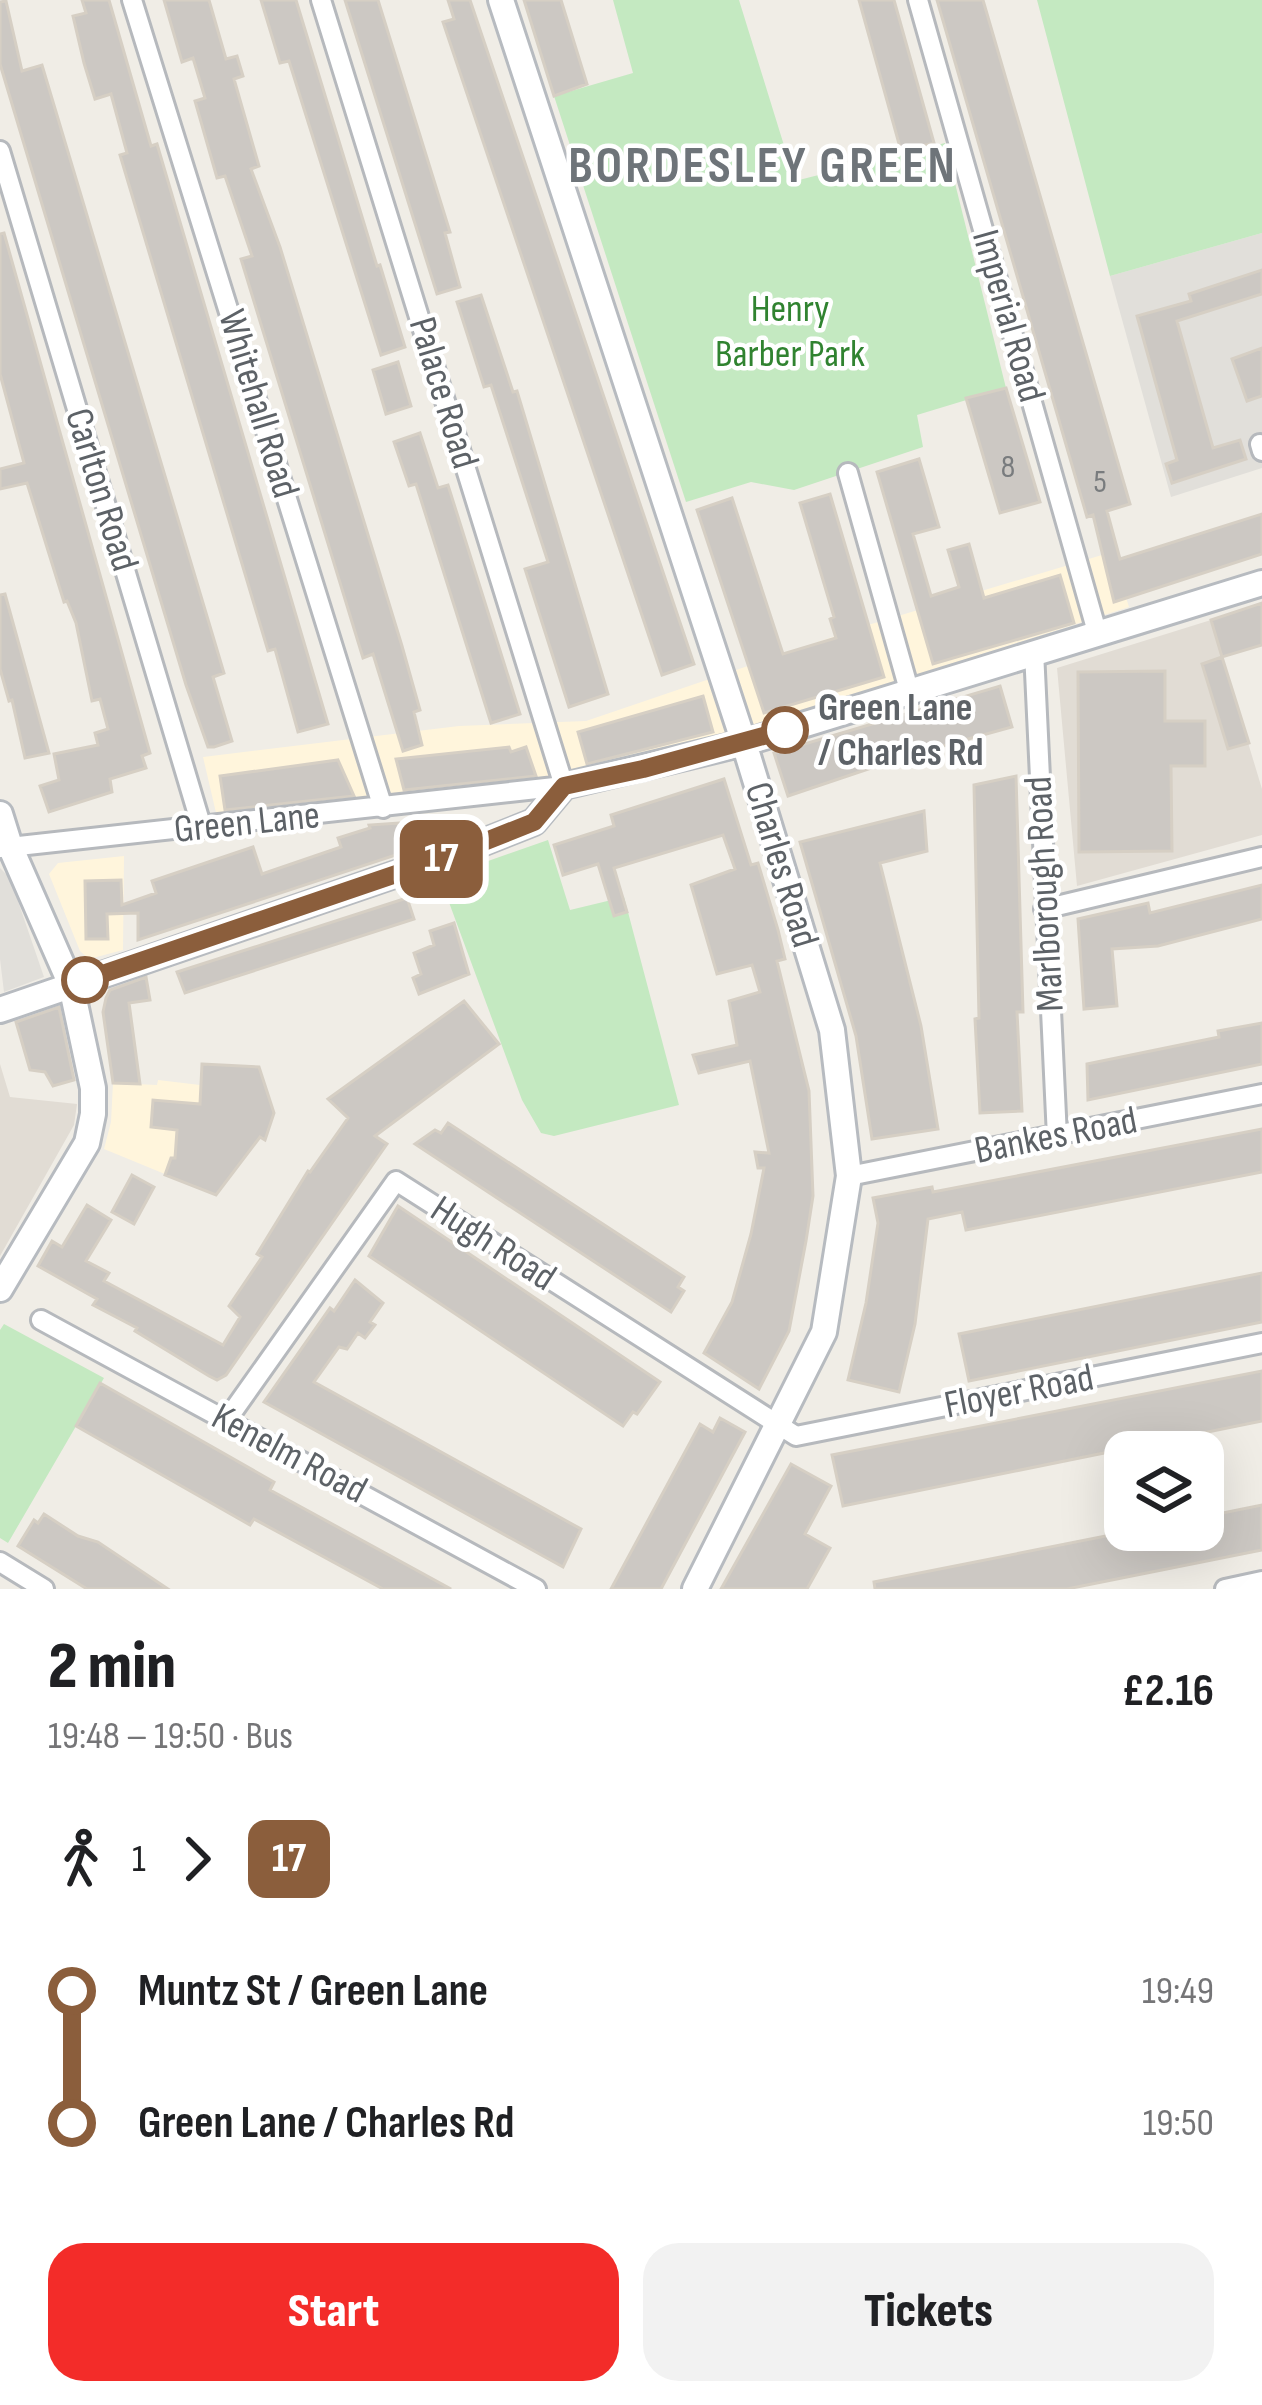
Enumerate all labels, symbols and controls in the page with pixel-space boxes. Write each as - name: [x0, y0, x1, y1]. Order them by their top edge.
- district label: BORDESLEY GREEN: [568, 136, 958, 197]
- street label: Imperial Road: [961, 225, 1055, 407]
- park label: Henry Barber Park: [715, 286, 865, 378]
- street label: Whitehall Road: [207, 304, 309, 504]
- street label: Palace Road: [398, 312, 488, 474]
- street label: Carlton Road: [54, 403, 148, 577]
- house number: 8: [1001, 447, 1015, 487]
- house number: 5: [1093, 462, 1107, 502]
- place label: Green Lane / Charles Rd: [818, 685, 984, 777]
- marker: Green Lane / Charles Rd: [763, 708, 807, 752]
- street label: Marlborough Road: [1015, 775, 1075, 1013]
- street label: Charles Road: [734, 777, 828, 953]
- street label: Green Lane: [172, 792, 322, 854]
- line badge: 17: [387, 820, 495, 898]
- text: 17: [424, 833, 458, 884]
- unlabelled marker: [63, 958, 107, 1002]
- street label: Bankes Road: [971, 1097, 1141, 1175]
- street label: Hugh Road: [422, 1186, 564, 1302]
- street label: Floyer Road: [941, 1355, 1097, 1429]
- street label: Kenelm Road: [204, 1394, 374, 1514]
- map controls: [1104, 1431, 1224, 1551]
- button: layers: [1104, 1431, 1224, 1551]
- text: 2 min: [48, 1628, 176, 1707]
- text: £2.16: [1122, 1664, 1214, 1719]
- text: 19:48 – 19:50 · Bus: [48, 1713, 293, 1760]
- icon: walk: [48, 1826, 114, 1892]
- icon: forward: [164, 1826, 230, 1892]
- text: 17: [272, 1833, 306, 1884]
- text: 1: [132, 1836, 146, 1883]
- text: Muntz St / Green Lane: [138, 1964, 488, 2019]
- text: 19:49: [1142, 1968, 1214, 2015]
- text: Green Lane / Charles Rd: [138, 2096, 514, 2151]
- text: 19:50: [1143, 2100, 1214, 2147]
- button: Start: [48, 2243, 619, 2381]
- button: Tickets: [643, 2243, 1214, 2381]

